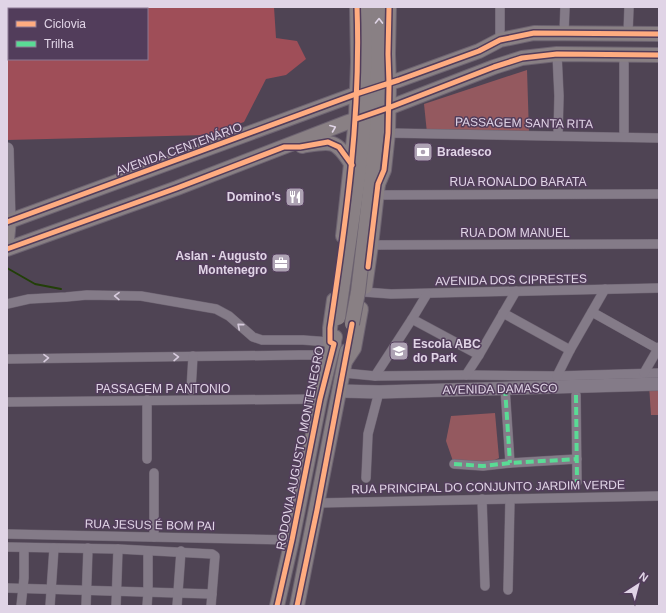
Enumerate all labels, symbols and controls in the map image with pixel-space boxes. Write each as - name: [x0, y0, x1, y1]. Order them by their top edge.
- legend: [8, 8, 148, 60]
- text: Ciclovia: [44, 17, 86, 31]
- one-way arrow: [375, 18, 383, 24]
- text: Trilha: [44, 37, 74, 51]
- street label: PASSAGEM SANTA RITA: [455, 115, 593, 131]
- street label: AVENIDA CENTENÁRIO: [114, 119, 244, 178]
- one-way arrow: [329, 124, 336, 132]
- bank icon: Bradesco: [412, 141, 434, 163]
- place label: Bradesco: [437, 145, 492, 159]
- street label: RUA RONALDO BARATA: [450, 175, 586, 189]
- restaurant icon: Domino's: [284, 186, 306, 208]
- place label: Domino's: [227, 190, 281, 204]
- street label: RUA DOM MANUEL: [460, 226, 570, 240]
- place label: Aslan - Augusto Montenegro: [175, 249, 267, 277]
- office icon: Aslan - Augusto Montenegro: [270, 252, 292, 274]
- street label: AVENIDA DOS CIPRESTES: [435, 272, 587, 288]
- one-way arrow: [114, 292, 120, 300]
- one-way arrow: [238, 323, 245, 330]
- place label: Escola ABC do Park: [413, 337, 481, 365]
- school or university icon: Escola ABC do Park: [388, 340, 410, 362]
- street label: RODOVIA AUGUSTO MONTENEGRO: [273, 345, 327, 551]
- one-way arrow: [173, 353, 179, 361]
- one-way arrow: [43, 354, 49, 362]
- street label: AVENIDA DAMASCO: [442, 381, 558, 397]
- street label: PASSAGEM P ANTONIO: [96, 382, 230, 396]
- street label: RUA PRINCIPAL DO CONJUNTO JARDIM VERDE: [351, 478, 625, 496]
- street label: RUA JESUS É BOM PAI: [85, 516, 215, 533]
- north arrow: [618, 565, 658, 605]
- text: N: [637, 570, 651, 584]

